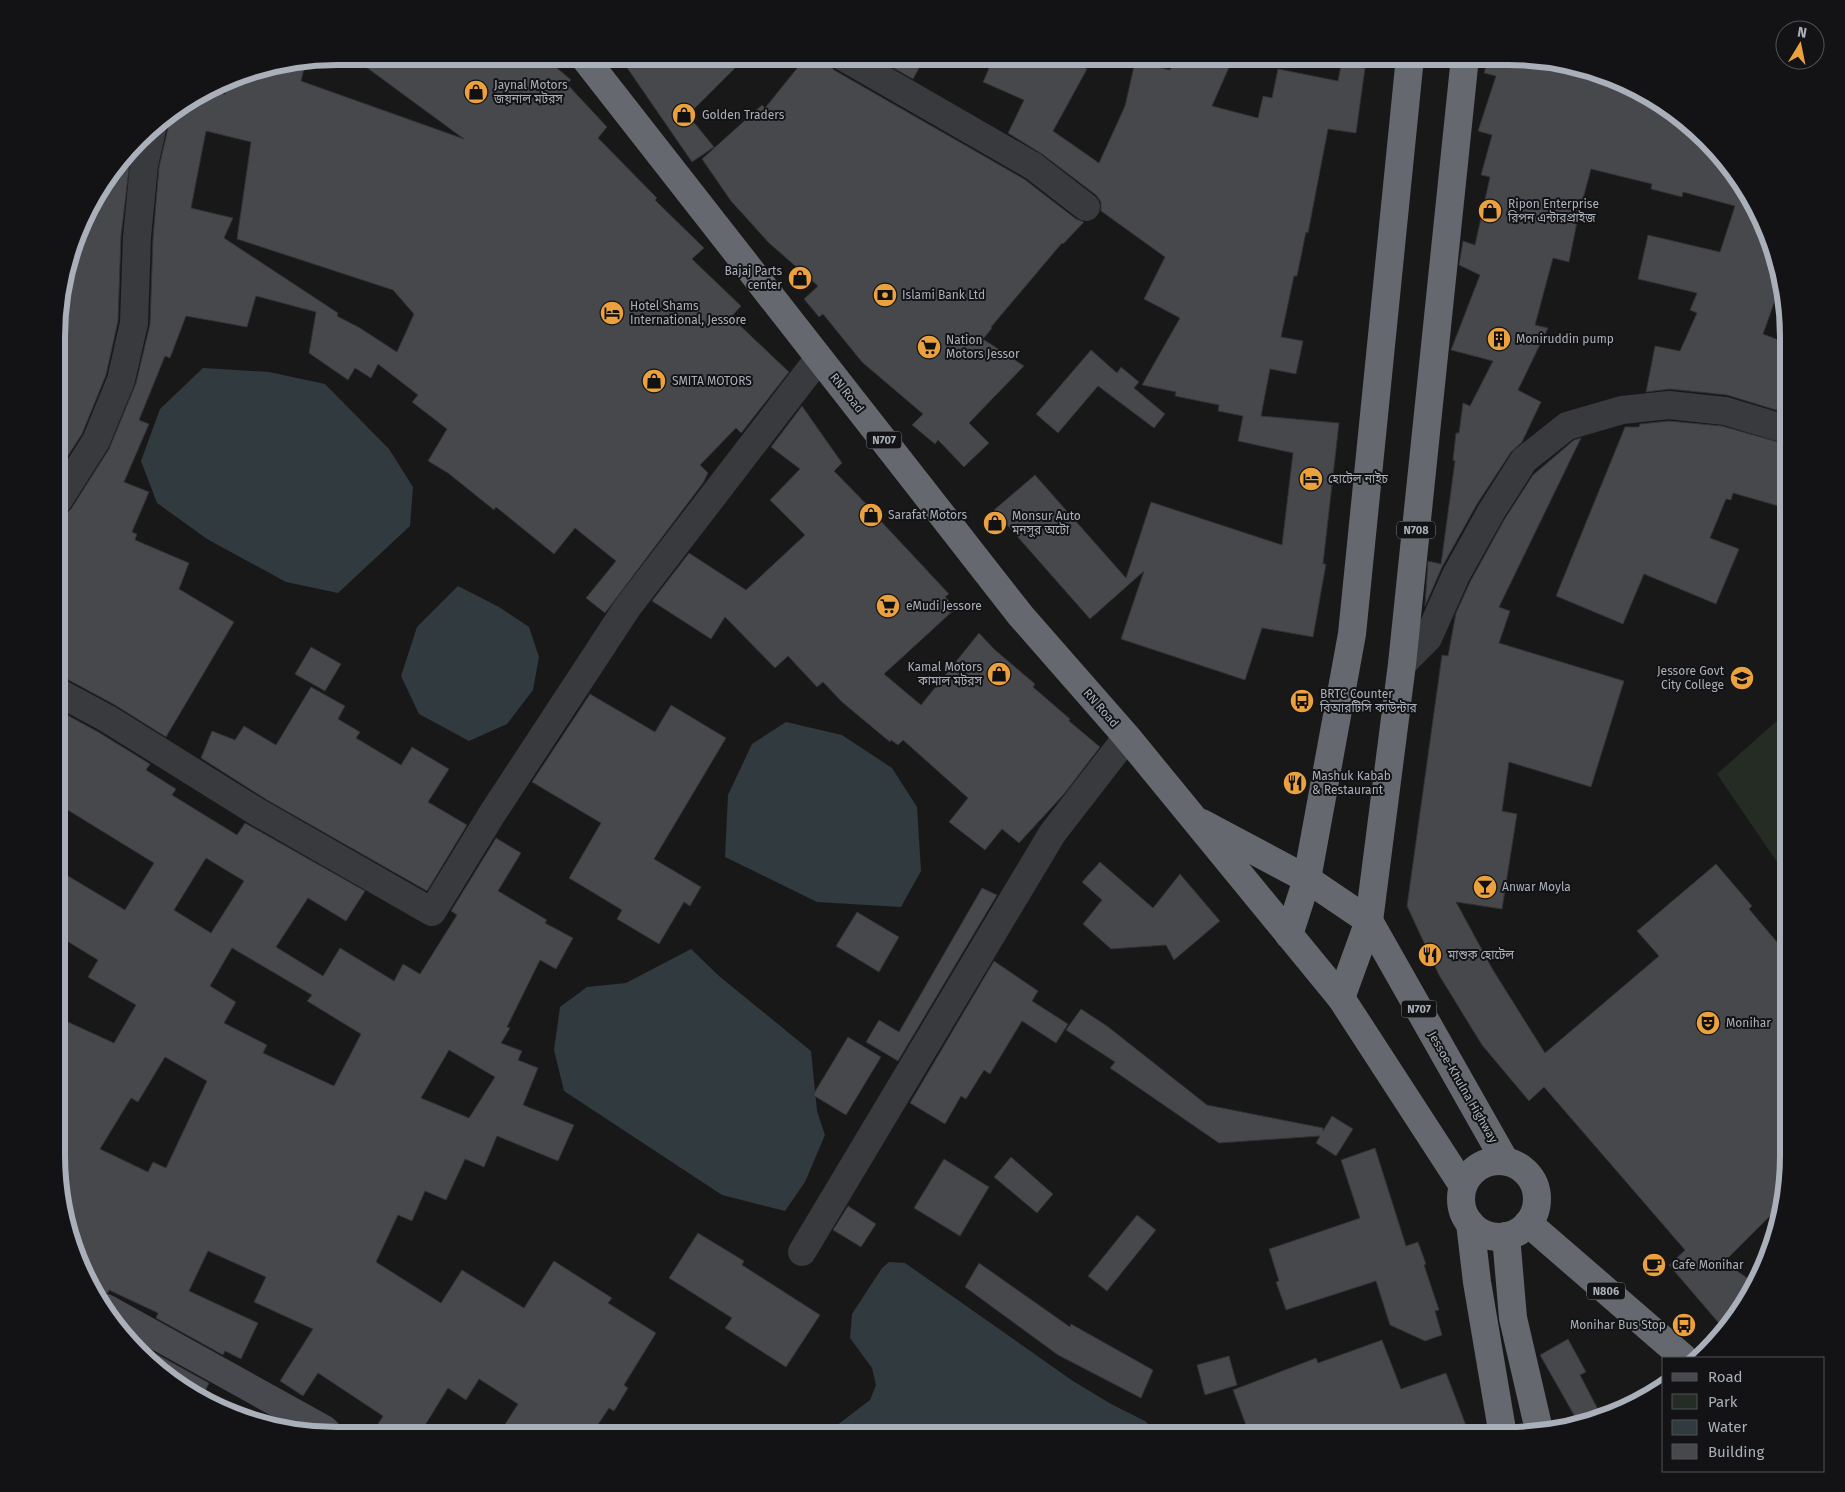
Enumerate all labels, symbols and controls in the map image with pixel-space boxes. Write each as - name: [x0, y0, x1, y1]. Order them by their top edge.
- north arrow: [1775, 20, 1825, 70]
- text: N: [1796, 24, 1808, 42]
- place label: Jaynal Motors জয়নাল মটরস: [493, 78, 568, 106]
- shop icon: Jaynal Motors জয়নাল মটরস: [463, 79, 489, 105]
- shop icon: Golden Traders: [671, 102, 697, 128]
- place label: Golden Traders: [702, 108, 785, 122]
- place label: Ripon Enterprise রিপন এন্টারপ্রাইজ: [1507, 197, 1599, 225]
- shop icon: Ripon Enterprise রিপন এন্টারপ্রাইজ: [1477, 198, 1503, 224]
- place label: Bajaj Parts center: [725, 264, 782, 292]
- shop icon: Bajaj Parts center: [787, 265, 813, 291]
- bank icon: Islami Bank Ltd: [872, 282, 898, 308]
- place label: Islami Bank Ltd: [902, 288, 985, 302]
- place label: Hotel Shams International, Jessore: [630, 299, 746, 327]
- hotel icon: Hotel Shams International, Jessore: [599, 300, 625, 326]
- building icon: Moniruddin pump: [1486, 326, 1512, 352]
- place label: Moniruddin pump: [1516, 332, 1614, 346]
- place label: Nation Motors Jessor: [946, 333, 1020, 361]
- supermarket icon: Nation Motors Jessor: [916, 334, 942, 360]
- shop icon: SMITA MOTORS: [641, 368, 667, 394]
- street label: RN Road: [827, 370, 867, 416]
- place label: SMITA MOTORS: [672, 374, 752, 388]
- road number: N707: [866, 432, 902, 448]
- hotel icon: হোটেল নাইচ: [1298, 466, 1324, 492]
- place label: হোটেল নাইচ: [1328, 471, 1389, 486]
- shop icon: Sarafat Motors: [858, 502, 884, 528]
- place label: Sarafat Motors: [888, 508, 968, 522]
- place label: Monsur Auto মনসুর অটো: [1011, 509, 1081, 538]
- shop icon: Monsur Auto মনসুর অটো: [982, 510, 1008, 536]
- road number: N708: [1397, 522, 1435, 538]
- supermarket icon: eMudi Jessore: [875, 593, 901, 619]
- place label: eMudi Jessore: [906, 599, 982, 613]
- place label: Kamal Motors কামাল মটরস: [908, 660, 983, 688]
- shop icon: Kamal Motors কামাল মটরস: [986, 661, 1012, 687]
- place label: Jessore Govt City College: [1657, 664, 1725, 692]
- school or university icon: Jessore Govt City College: [1729, 665, 1755, 691]
- street label: RN Road: [1081, 686, 1121, 730]
- place label: BRTC Counter বিআরটিসি কাউন্টার: [1319, 687, 1418, 715]
- bus stop icon: BRTC Counter বিআরটিসি কাউন্টার: [1289, 688, 1315, 714]
- place label: Mashuk Kabab & Restaurant: [1312, 769, 1391, 797]
- restaurant icon: Mashuk Kabab & Restaurant: [1282, 770, 1308, 796]
- bar icon: Anwar Moyla: [1472, 874, 1498, 900]
- place label: Anwar Moyla: [1502, 880, 1571, 894]
- restaurant icon: মাশুক হোটেল: [1417, 942, 1443, 968]
- place label: মাশুক হোটেল: [1447, 947, 1514, 962]
- road number: N707: [1402, 1001, 1436, 1018]
- theatre icon: Monihar: [1695, 1010, 1721, 1036]
- place label: Monihar: [1726, 1016, 1771, 1030]
- street label: Jessoe-Khulna Highway: [1425, 1029, 1501, 1145]
- cafe icon: Cafe Monihar: [1641, 1252, 1667, 1278]
- place label: Cafe Monihar: [1672, 1258, 1744, 1272]
- road number: N806: [1587, 1282, 1625, 1300]
- bus stop icon: Monihar Bus Stop: [1671, 1312, 1697, 1338]
- place label: Monihar Bus Stop: [1570, 1318, 1666, 1332]
- legend: [1662, 1357, 1825, 1472]
- text: Road: [1708, 1368, 1743, 1386]
- text: Park: [1708, 1393, 1738, 1411]
- text: Water: [1708, 1418, 1747, 1436]
- text: Building: [1708, 1443, 1764, 1461]

